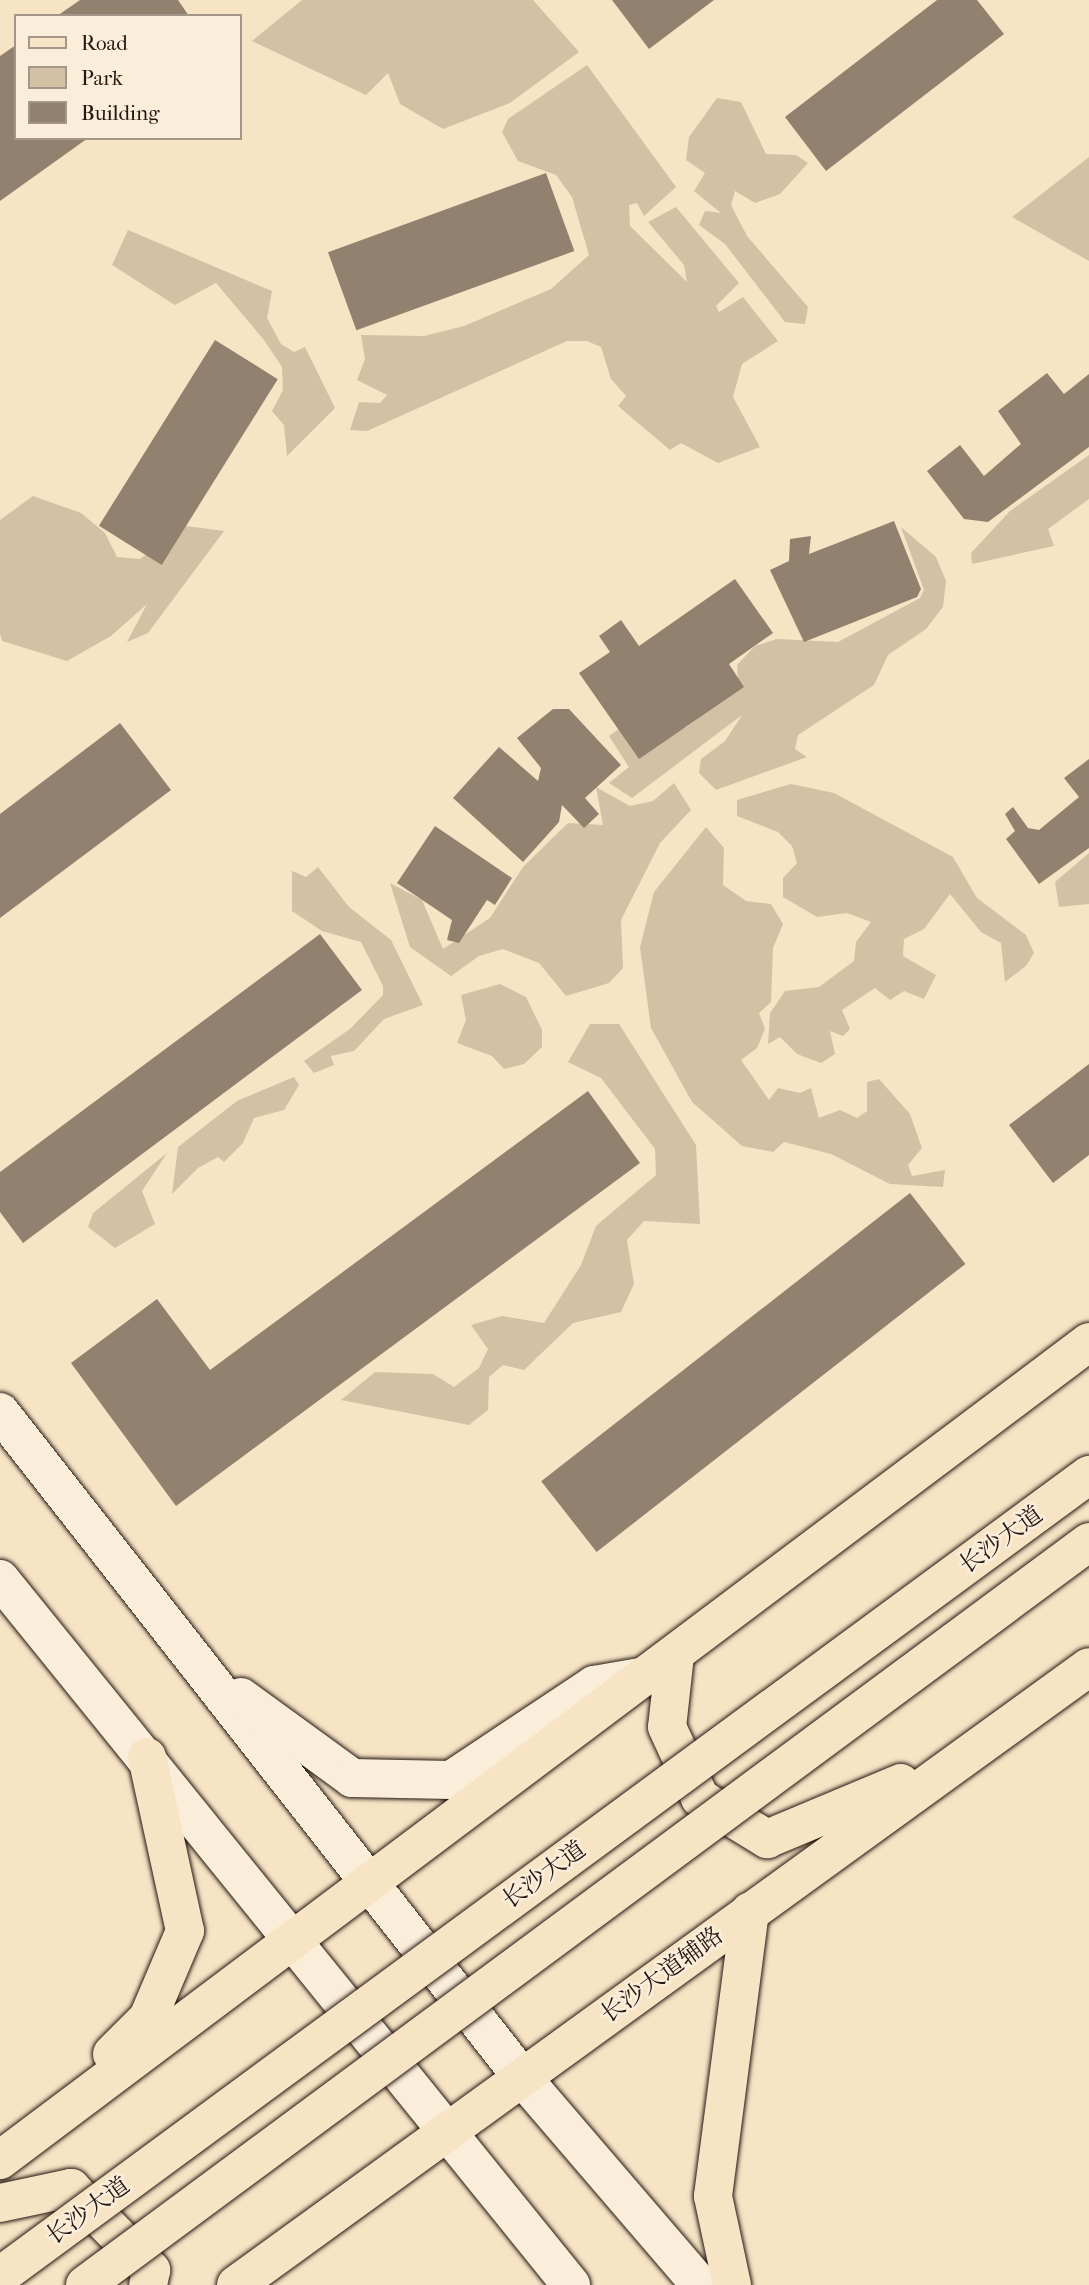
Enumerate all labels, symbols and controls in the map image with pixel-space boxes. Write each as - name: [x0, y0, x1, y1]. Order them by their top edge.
- legend: [14, 14, 242, 140]
- text: Road: [81, 31, 128, 55]
- text: Park: [81, 66, 123, 90]
- text: Building: [81, 101, 159, 125]
- street label: 长沙大道: [954, 1500, 1048, 1580]
- street label: 长沙大道: [497, 1835, 591, 1915]
- street label: 长沙大道辅路: [595, 1921, 729, 2029]
- street label: 长沙大道: [41, 2171, 135, 2251]

